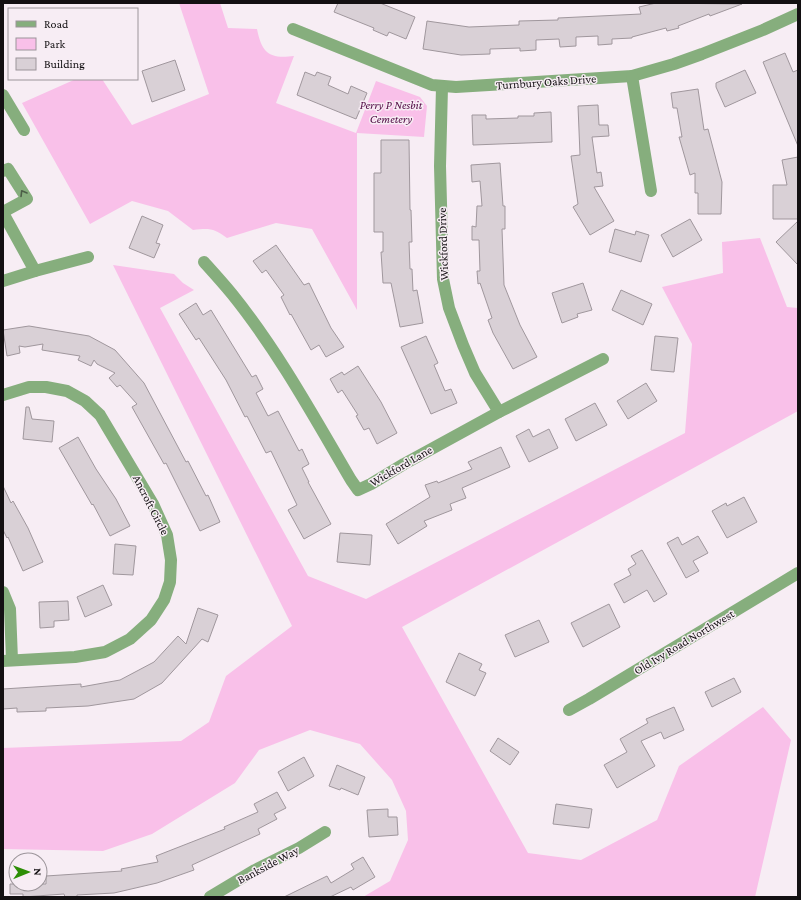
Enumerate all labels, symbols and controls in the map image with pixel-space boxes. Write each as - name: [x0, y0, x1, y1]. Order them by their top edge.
- legend: [8, 8, 138, 80]
- text: Road: [44, 17, 69, 31]
- text: Park: [44, 37, 66, 51]
- text: Building: [44, 57, 85, 71]
- street label: Turnbury Oaks Drive: [495, 72, 597, 92]
- park label: Perry P Nesbit Cemetery: [360, 98, 423, 126]
- one-way arrow: [20, 190, 27, 197]
- street label: Wickford Drive: [435, 207, 451, 281]
- street label: Wickford Lane: [367, 442, 435, 490]
- street label: Ancroft Circle: [130, 473, 172, 537]
- street label: Old Ivy Road Northwest: [631, 606, 738, 677]
- street label: Bankside Way: [235, 843, 301, 887]
- north arrow: [8, 852, 48, 892]
- text: N: [32, 868, 44, 876]

